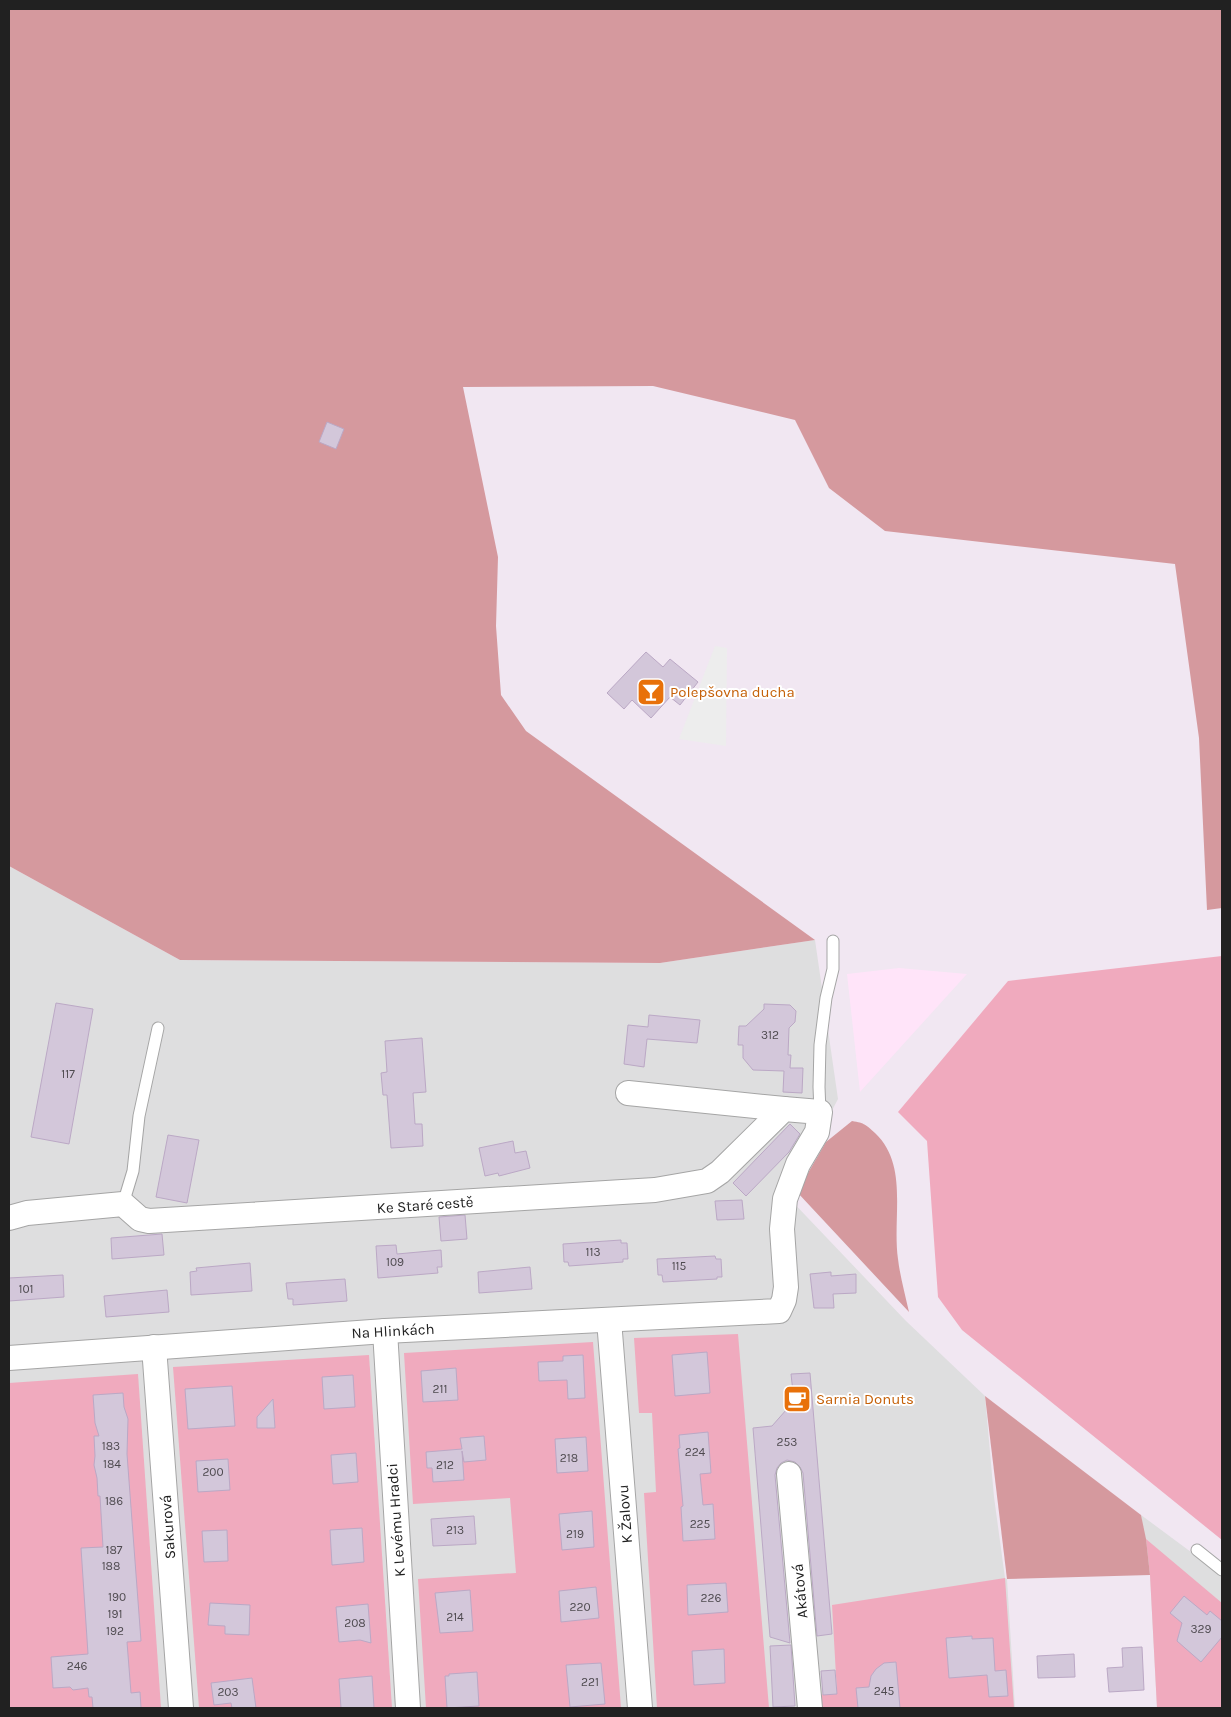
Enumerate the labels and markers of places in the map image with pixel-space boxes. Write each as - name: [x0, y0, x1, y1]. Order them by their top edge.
- bar icon: Polepšovna ducha: [636, 677, 666, 707]
- place label: Polepšovna ducha: [670, 683, 795, 701]
- cafe icon: Sarnia Donuts: [782, 1384, 812, 1414]
- place label: Sarnia Donuts: [816, 1390, 914, 1408]

